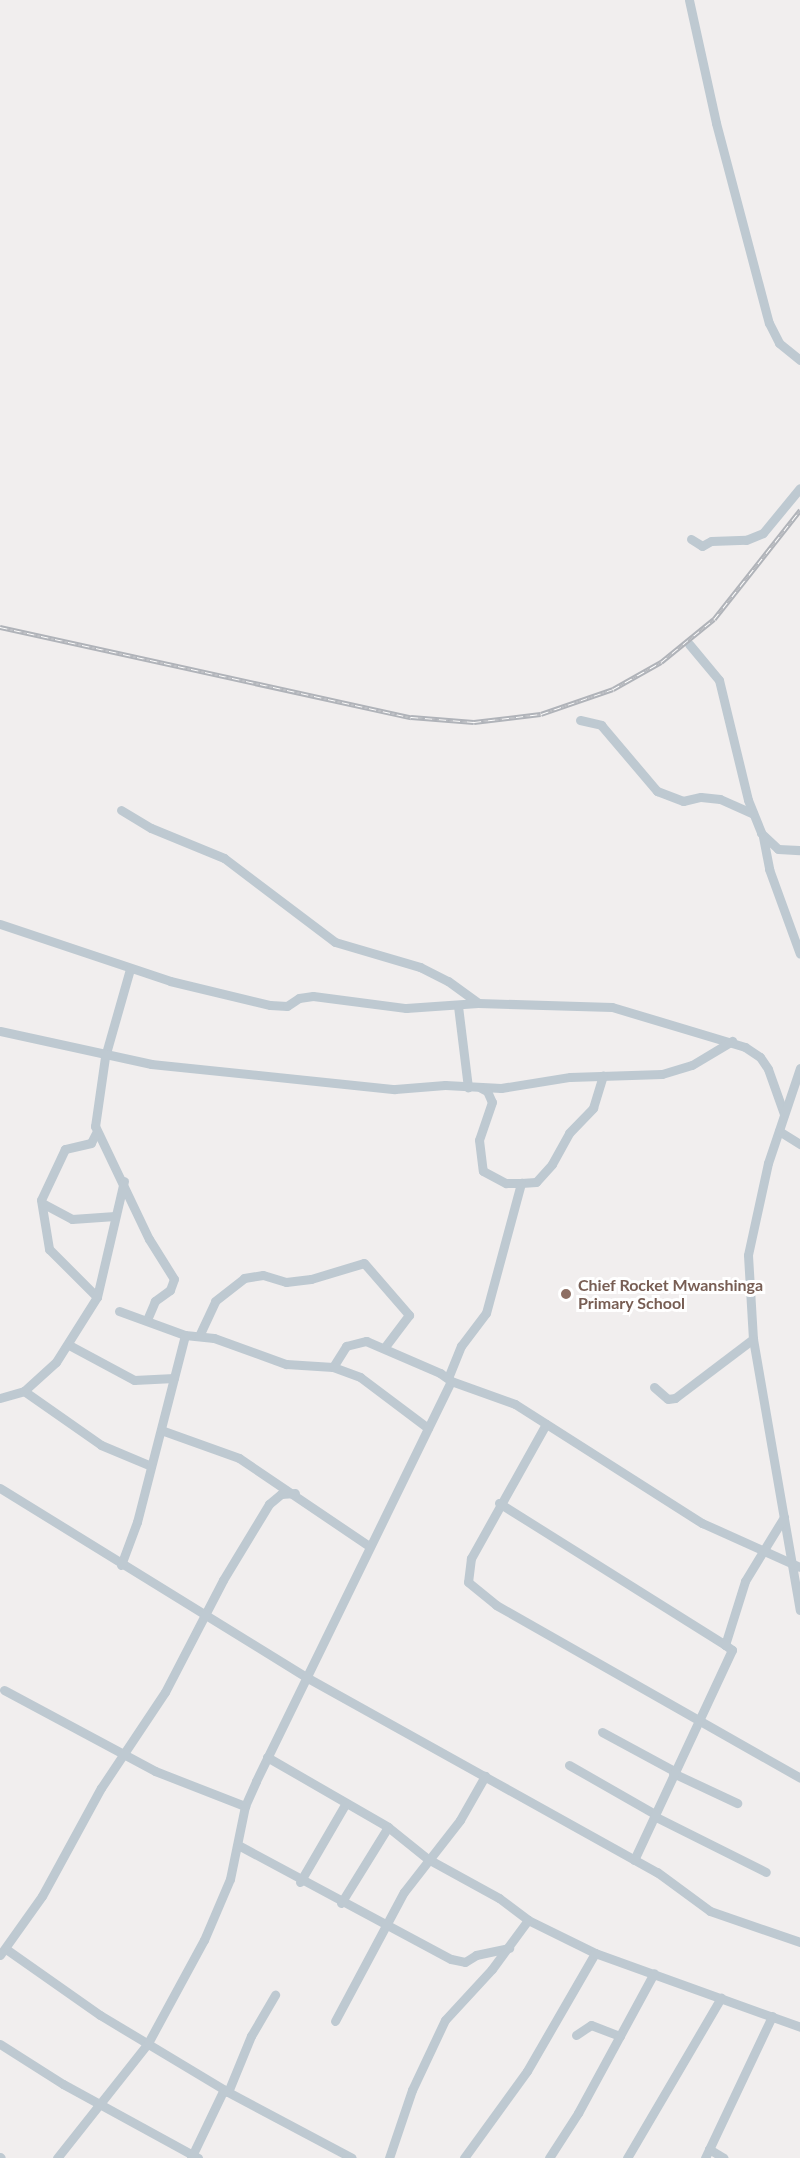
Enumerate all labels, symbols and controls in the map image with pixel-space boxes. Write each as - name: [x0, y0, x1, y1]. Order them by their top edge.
- place label: Chief Rocket Mwanshinga Primary School: [578, 1275, 763, 1313]
- marker: Chief Rocket Mwanshinga Primary School: [559, 1287, 573, 1301]

